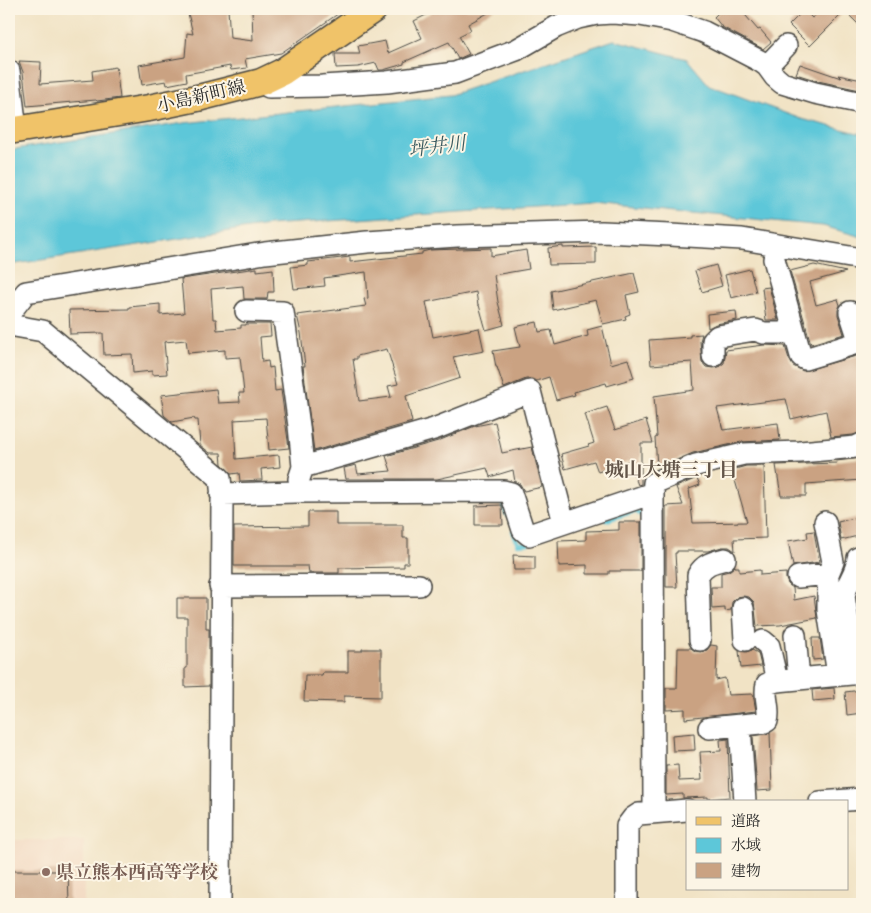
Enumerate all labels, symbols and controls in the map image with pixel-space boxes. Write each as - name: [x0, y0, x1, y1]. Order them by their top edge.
- street label: 小島新町線: [155, 75, 247, 117]
- water label: 坪井川: [407, 131, 469, 161]
- district label: 城山大塘三丁目: [604, 458, 738, 481]
- legend: [686, 800, 848, 890]
- text: 道路: [731, 812, 761, 830]
- text: 水域: [731, 836, 761, 854]
- place label: 県立熊本西高等学校: [56, 861, 218, 883]
- text: 建物: [731, 862, 761, 880]
- marker: 県立熊本西高等学校: [40, 866, 52, 878]

